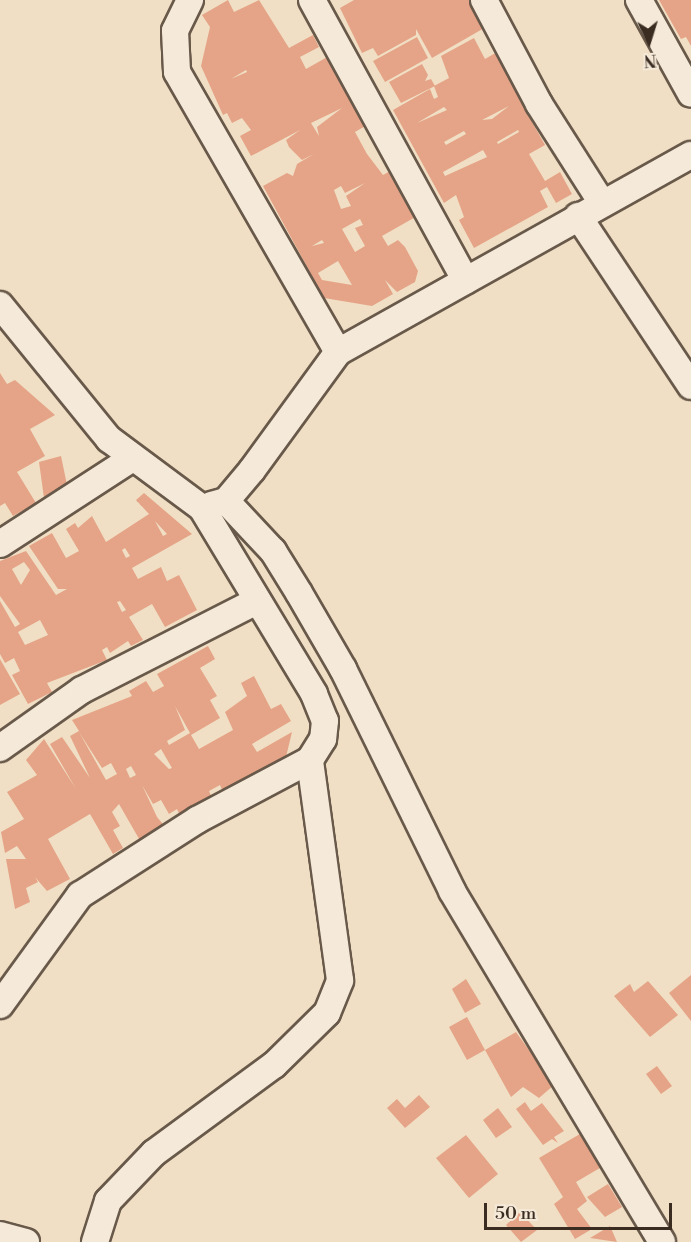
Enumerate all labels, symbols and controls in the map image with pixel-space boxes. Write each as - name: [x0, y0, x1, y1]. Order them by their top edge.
- north arrow: [619, 12, 679, 72]
- text: N: [643, 50, 657, 70]
- scale bar: [487, 1191, 674, 1229]
- text: 50 m: [495, 1202, 536, 1225]

